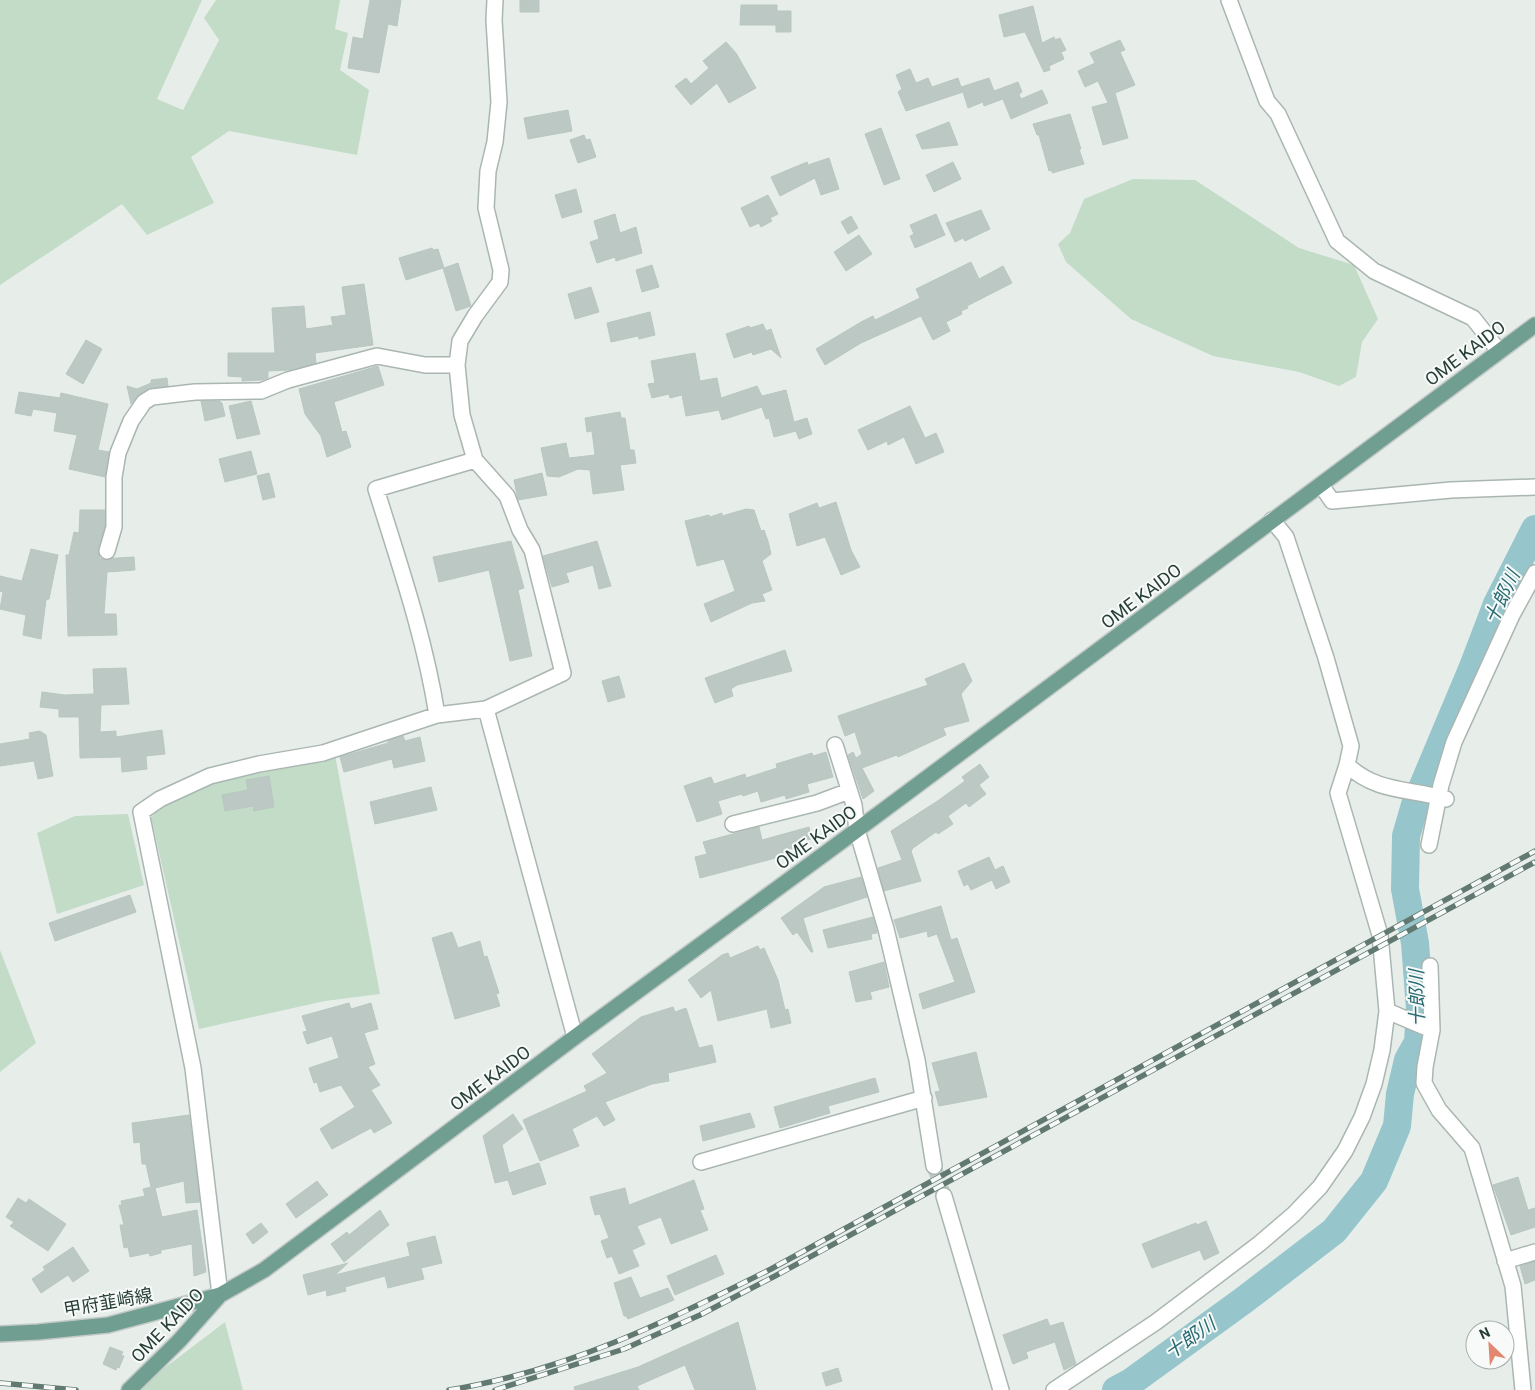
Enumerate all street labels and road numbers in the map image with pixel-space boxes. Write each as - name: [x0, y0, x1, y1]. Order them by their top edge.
- street label: OME KAIDO: [1421, 316, 1509, 390]
- street label: OME KAIDO: [1097, 559, 1185, 633]
- street label: OME KAIDO: [771, 801, 861, 873]
- street label: OME KAIDO: [446, 1041, 534, 1115]
- street label: 甲府韮崎線: [62, 1284, 154, 1320]
- street label: OME KAIDO: [126, 1284, 208, 1366]

